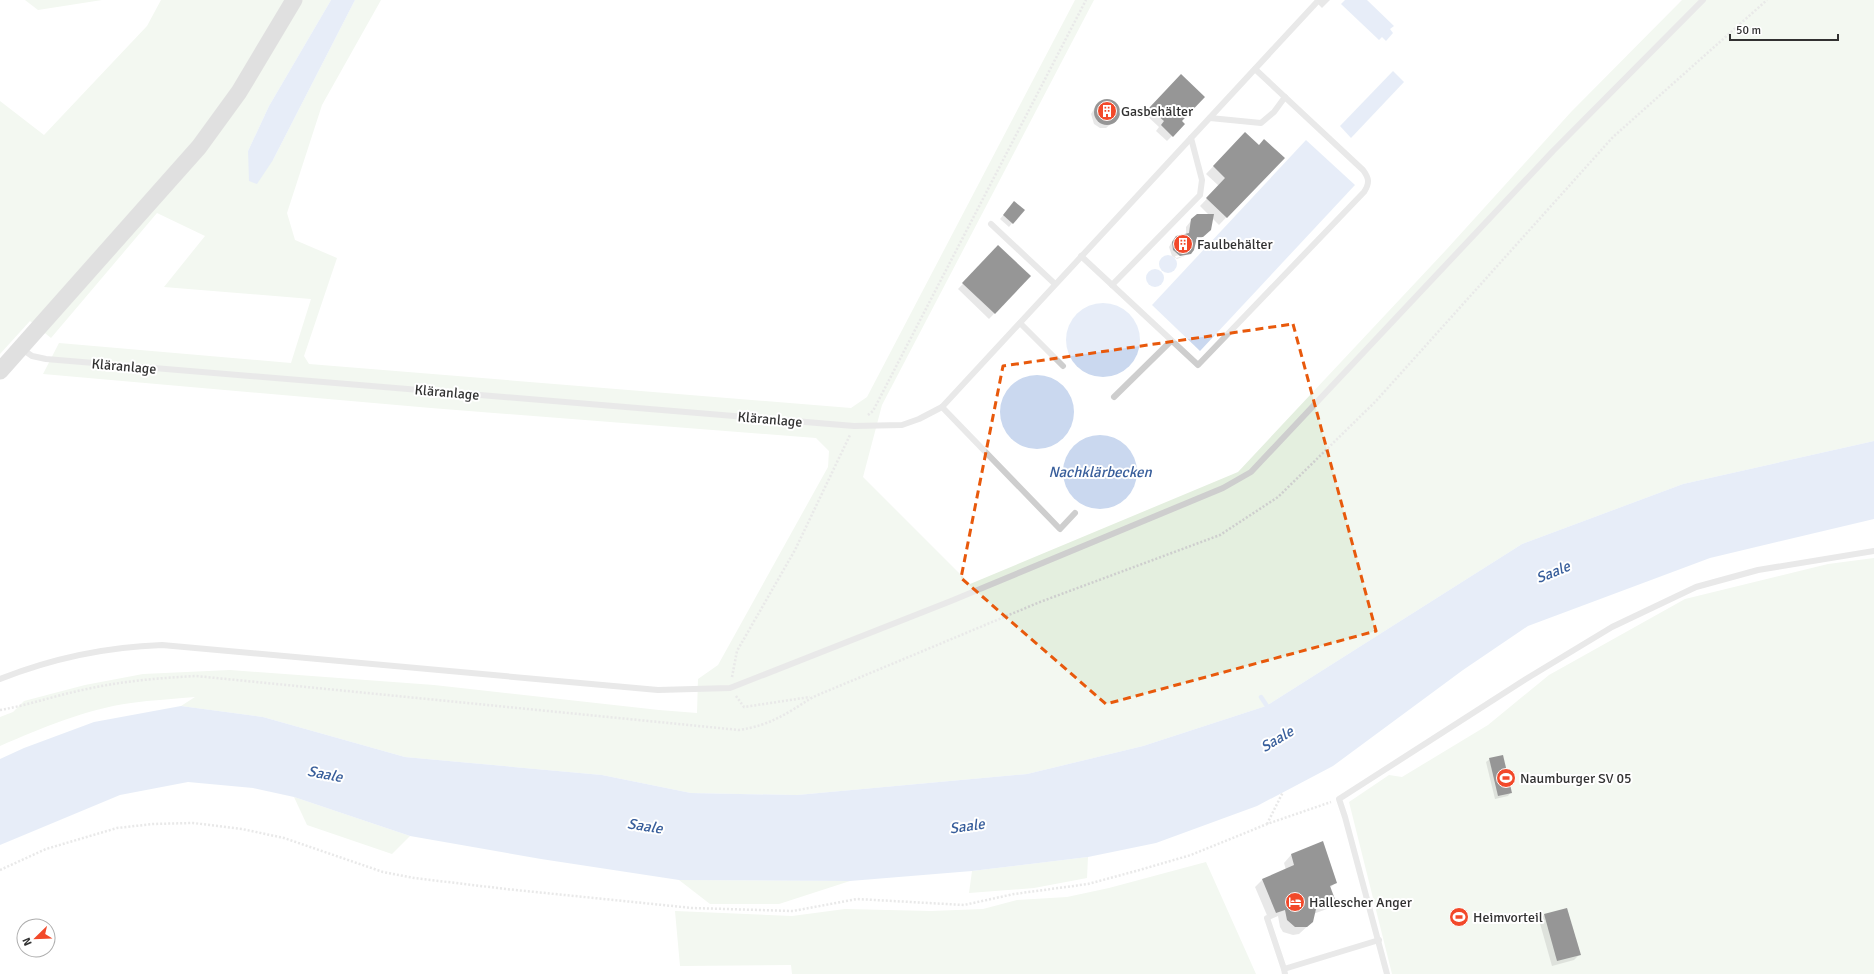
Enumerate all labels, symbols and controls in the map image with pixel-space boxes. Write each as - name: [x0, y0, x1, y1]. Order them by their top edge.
- scale bar: [1730, 16, 1838, 42]
- text: 50 m: [1736, 23, 1761, 38]
- building icon: Gasbehälter: [1096, 100, 1118, 122]
- place label: Gasbehälter: [1121, 103, 1194, 120]
- building icon: Faulbehälter: [1172, 233, 1194, 255]
- place label: Faulbehälter: [1197, 236, 1273, 253]
- street label: Kläranlage: [91, 355, 157, 378]
- street label: Kläranlage: [414, 381, 480, 404]
- street label: Kläranlage: [737, 408, 803, 431]
- water label: Nachklärbecken: [1048, 463, 1152, 481]
- water label: Saale: [1533, 556, 1574, 587]
- water label: Saale: [1257, 721, 1298, 756]
- water label: Saale: [306, 762, 346, 786]
- sports icon: Naumburger SV 05: [1495, 767, 1517, 789]
- place label: Naumburger SV 05: [1520, 770, 1632, 787]
- water label: Saale: [626, 814, 665, 838]
- water label: Saale: [948, 814, 987, 837]
- hotel icon: Hallescher Anger: [1284, 891, 1306, 913]
- place label: Hallescher Anger: [1309, 894, 1413, 911]
- sports icon: Heimvorteil: [1448, 906, 1470, 928]
- place label: Heimvorteil: [1473, 909, 1543, 926]
- north arrow: [16, 918, 56, 958]
- text: N: [20, 936, 35, 948]

